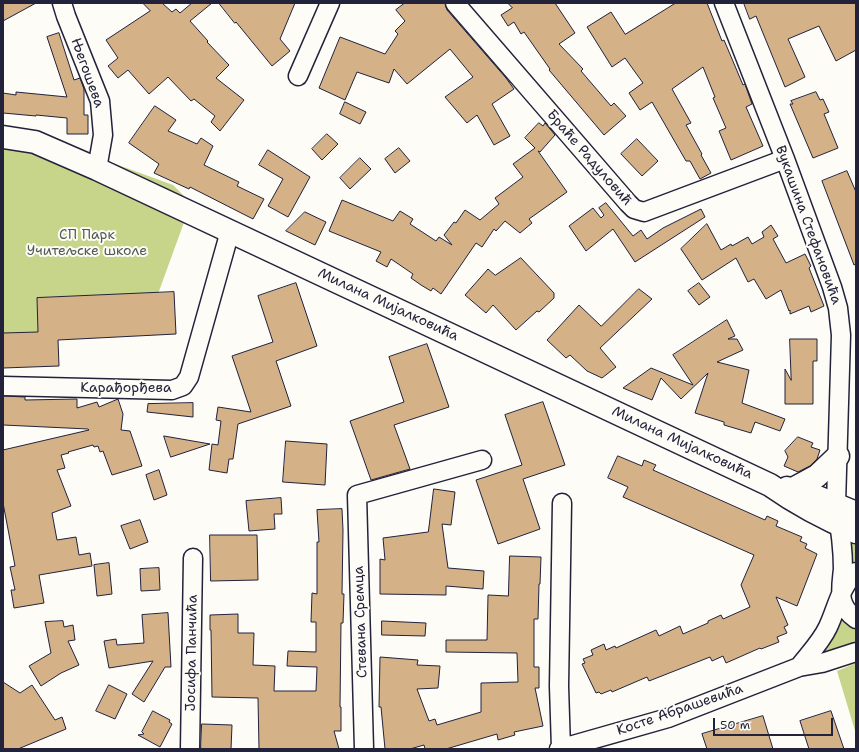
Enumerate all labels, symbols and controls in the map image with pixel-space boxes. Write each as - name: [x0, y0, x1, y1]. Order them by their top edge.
- street label: Његошева: [67, 36, 107, 110]
- street label: Браће Радуловић: [543, 107, 635, 209]
- street label: Вукашина Стефановића: [771, 143, 845, 307]
- park label: СП Парк Учитељске школе: [27, 227, 147, 260]
- street label: Милана Мијалковића: [315, 265, 461, 345]
- street label: Карађорђева: [80, 380, 172, 396]
- street label: Милана Мијалковића: [609, 403, 755, 483]
- street label: Стевана Сремца: [351, 566, 371, 678]
- street label: Јосифа Панчића: [183, 594, 201, 712]
- street label: Косте Абрашевића: [615, 681, 745, 739]
- scale bar: [715, 710, 835, 736]
- text: 50 m: [720, 717, 750, 733]

